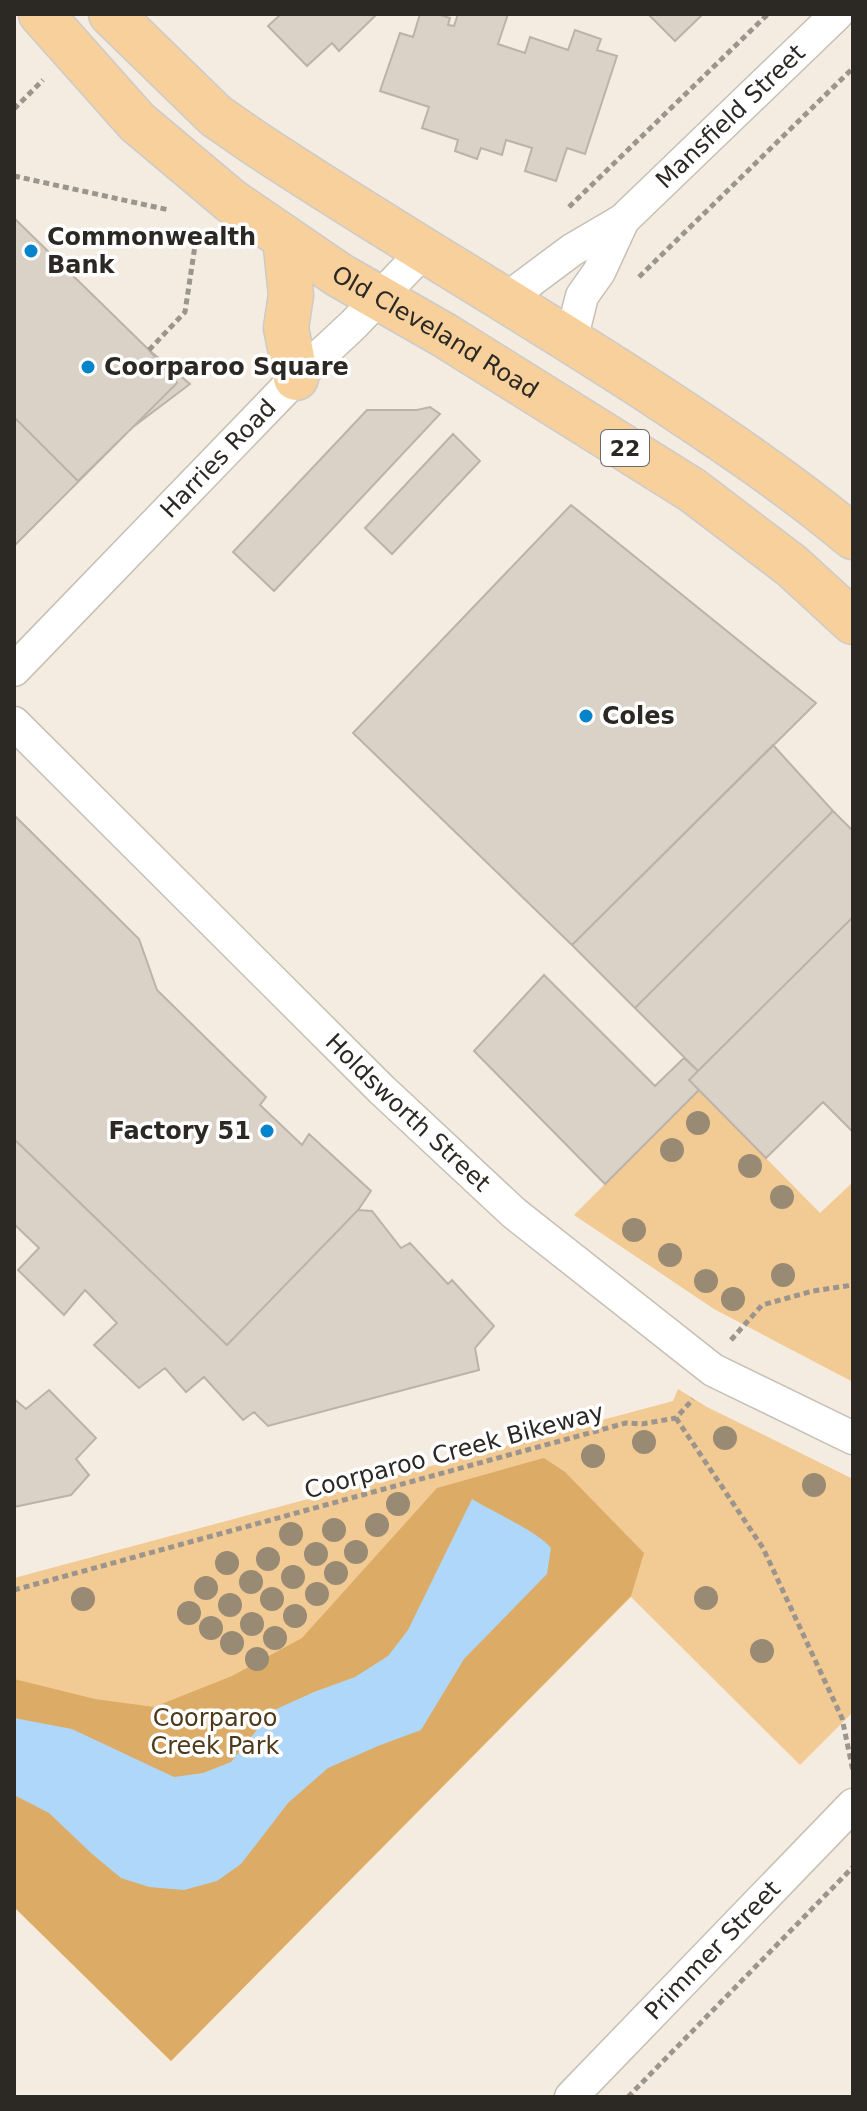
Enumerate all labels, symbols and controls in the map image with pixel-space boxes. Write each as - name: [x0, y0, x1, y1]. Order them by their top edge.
- street label: Mansfield Street: [650, 39, 811, 194]
- place label: Commonwealth Bank: [47, 223, 256, 279]
- marker: Commonwealth Bank: [22, 242, 40, 260]
- street label: Old Cleveland Road: [327, 260, 543, 404]
- place label: Coorparoo Square: [104, 353, 349, 381]
- marker: Coorparoo Square: [79, 358, 97, 376]
- street label: Harries Road: [155, 393, 282, 524]
- road number: 22: [601, 430, 649, 466]
- place label: Coles: [602, 702, 675, 730]
- marker: Coles: [577, 707, 595, 725]
- street label: Holdsworth Street: [320, 1028, 496, 1197]
- place label: Factory 51: [108, 1117, 251, 1145]
- marker: Factory 51: [258, 1122, 276, 1140]
- street label: Coorparoo Creek Bikeway: [301, 1398, 607, 1504]
- park label: Coorparoo Creek Park: [150, 1704, 280, 1760]
- street label: Primmer Street: [639, 1875, 786, 2026]

